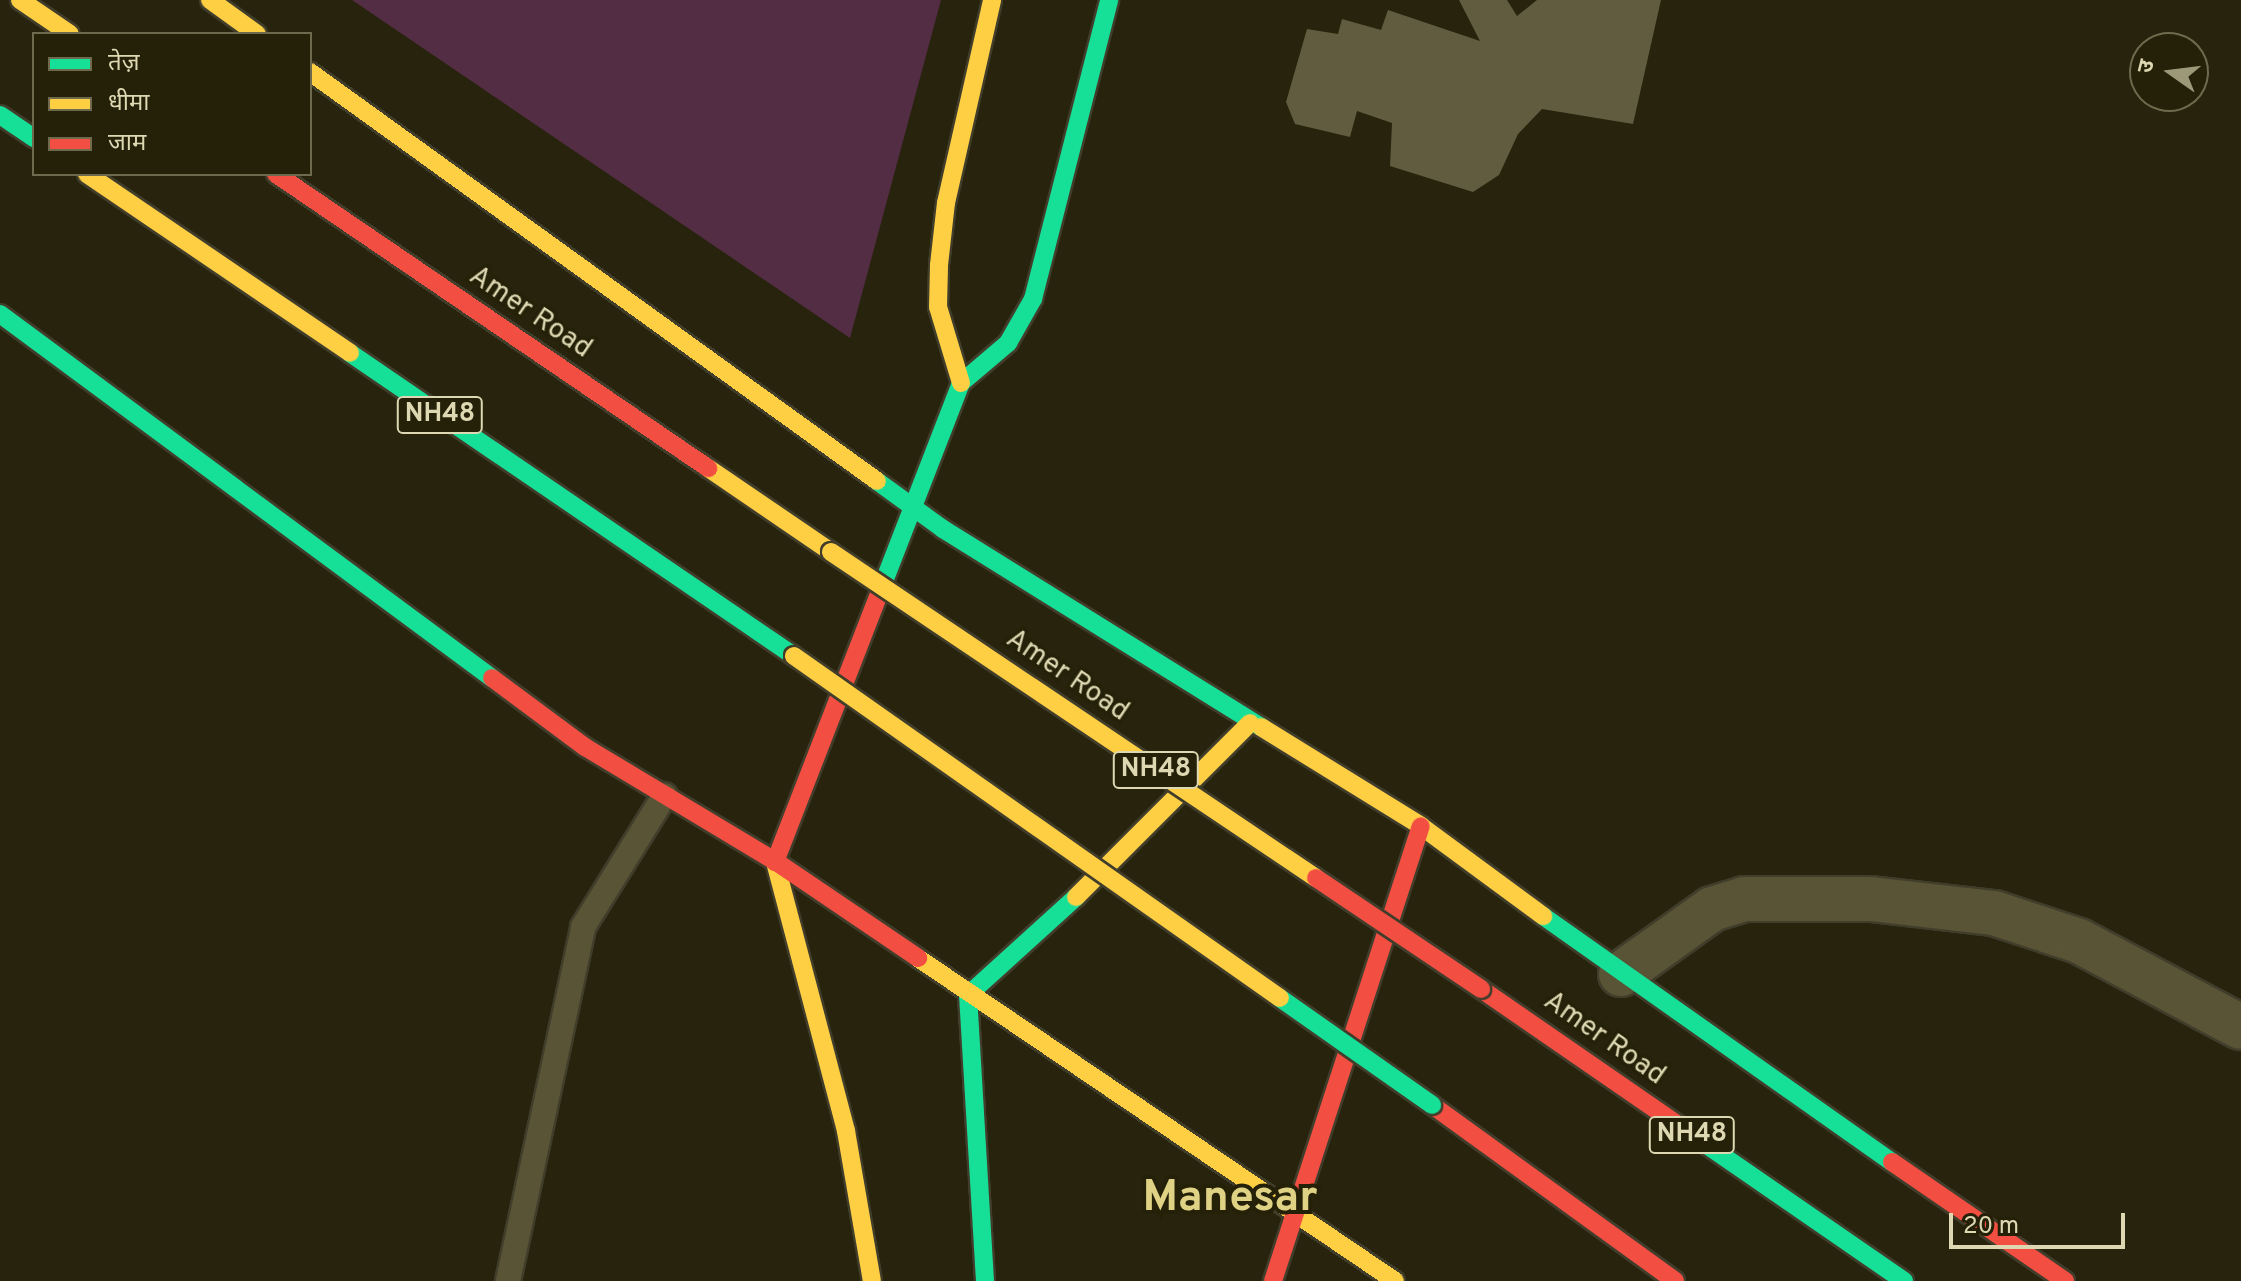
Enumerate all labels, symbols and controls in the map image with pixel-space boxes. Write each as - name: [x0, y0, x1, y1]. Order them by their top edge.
- legend: [32, 32, 312, 176]
- north arrow: [2129, 32, 2209, 112]
- text: तेज़: [108, 49, 140, 79]
- text: उ: [2133, 57, 2162, 76]
- text: धीमा: [108, 89, 150, 119]
- text: जाम: [108, 129, 146, 159]
- street label: Amer Road: [462, 260, 598, 366]
- road number: NH48: [396, 393, 484, 437]
- street label: Amer Road: [999, 623, 1135, 729]
- road number: NH48: [1112, 748, 1200, 792]
- street label: Amer Road: [1537, 985, 1671, 1093]
- road number: NH48: [1648, 1113, 1736, 1157]
- district label: Manesar: [1142, 1173, 1318, 1225]
- scale bar: [1953, 1197, 2129, 1247]
- text: 20 m: [1963, 1212, 2019, 1242]

